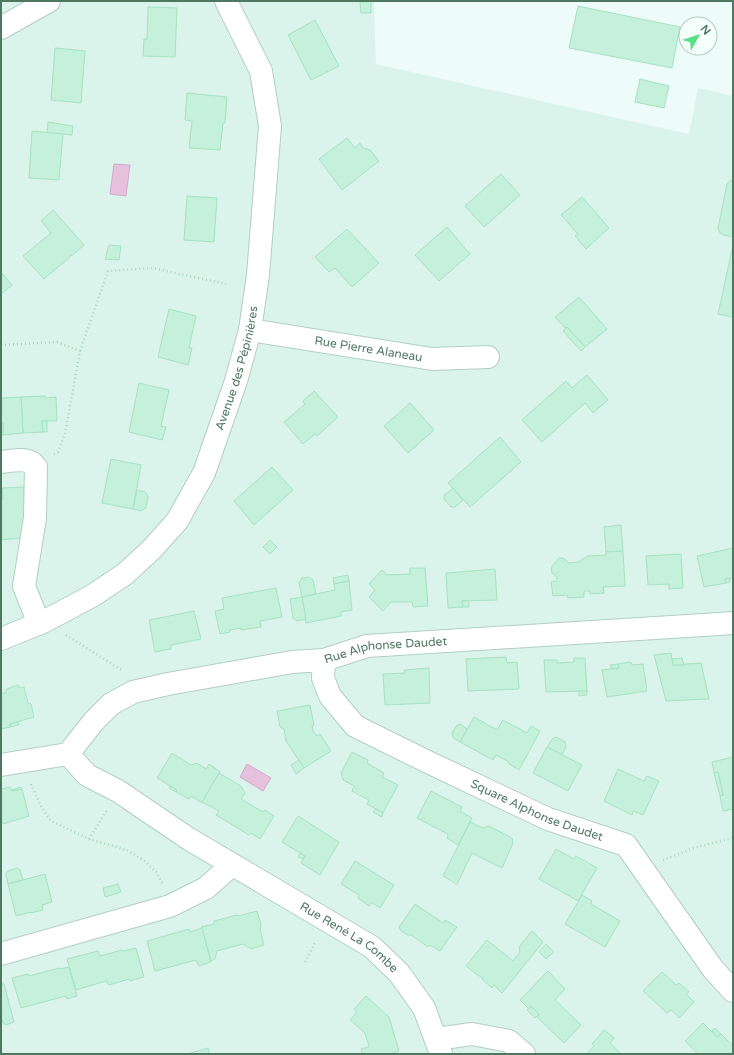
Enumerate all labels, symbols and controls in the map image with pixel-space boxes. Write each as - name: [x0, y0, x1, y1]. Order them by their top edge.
- north arrow: [678, 16, 718, 56]
- text: N: [698, 22, 713, 38]
- street label: Avenue des Pépinières: [212, 305, 260, 432]
- street label: Rue Pierre Alaneau: [313, 333, 424, 364]
- street label: Rue Alphonse Daudet: [322, 634, 448, 666]
- street label: Square Alphonse Daudet: [468, 776, 605, 844]
- street label: Rue René La Combe: [297, 899, 401, 975]

